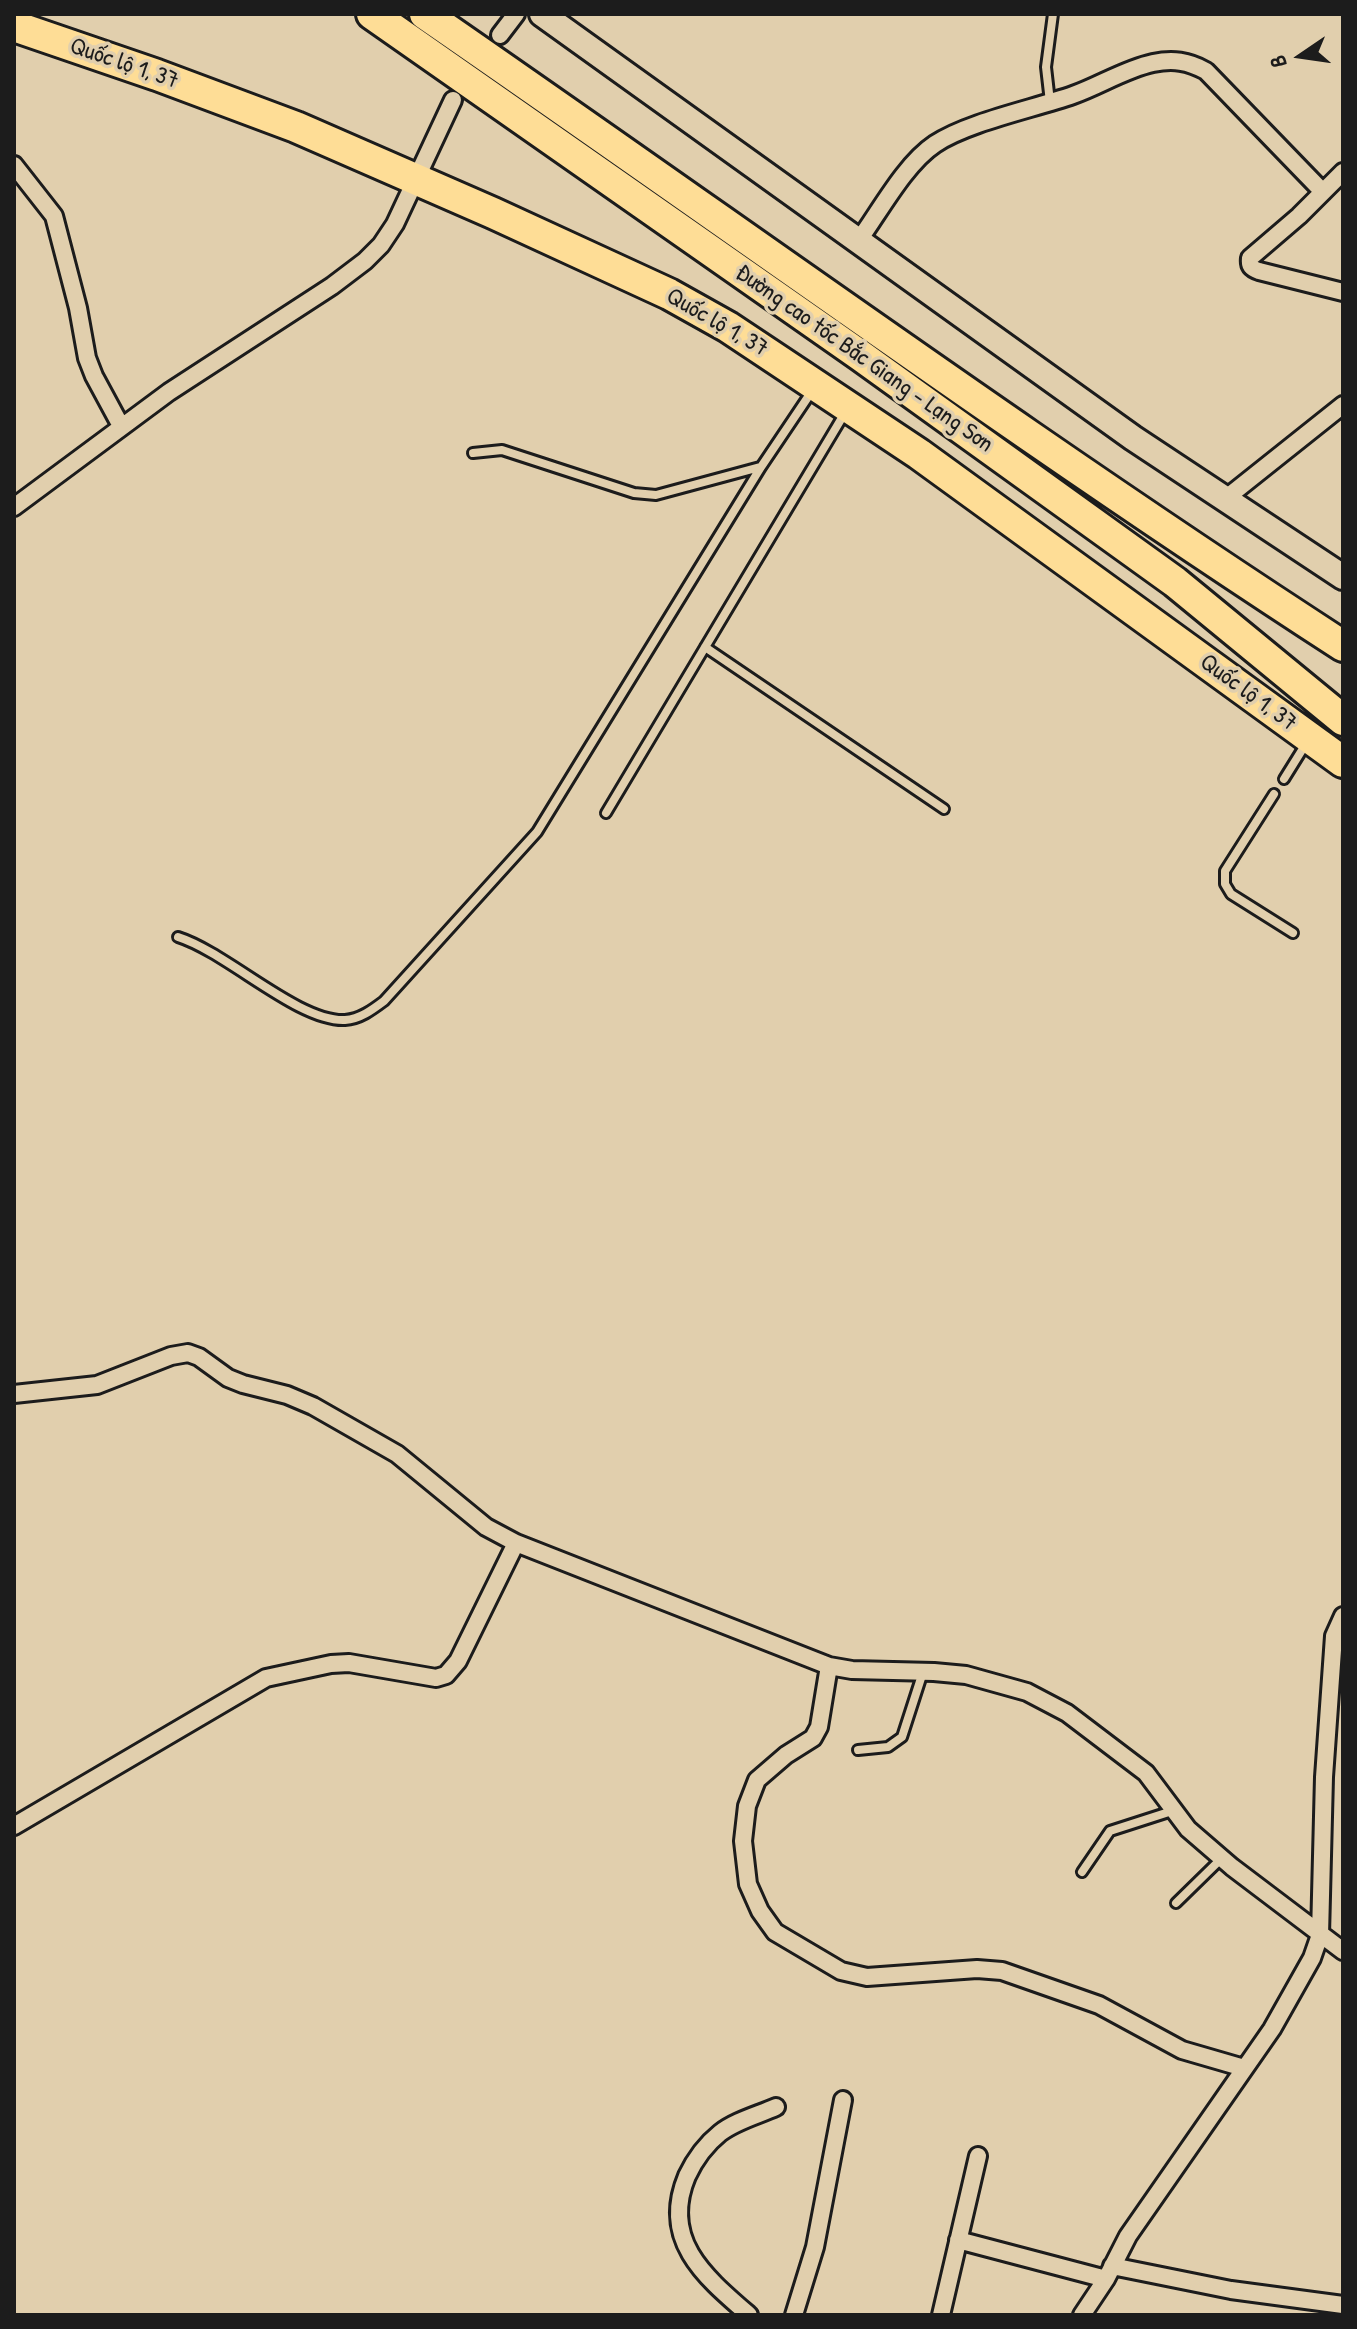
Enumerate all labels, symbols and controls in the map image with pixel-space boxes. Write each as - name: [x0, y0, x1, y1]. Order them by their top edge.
- north arrow: [1261, 16, 1341, 96]
- street label: Quốc lộ 1, 37: [66, 32, 182, 96]
- text: B: [1262, 53, 1293, 70]
- street label: Đường cao tốc Bắc Giang - Lạng Sơn: [730, 259, 998, 459]
- street label: Quốc lộ 1, 37: [661, 282, 773, 364]
- street label: Quốc lộ 1, 37: [1194, 648, 1302, 738]

